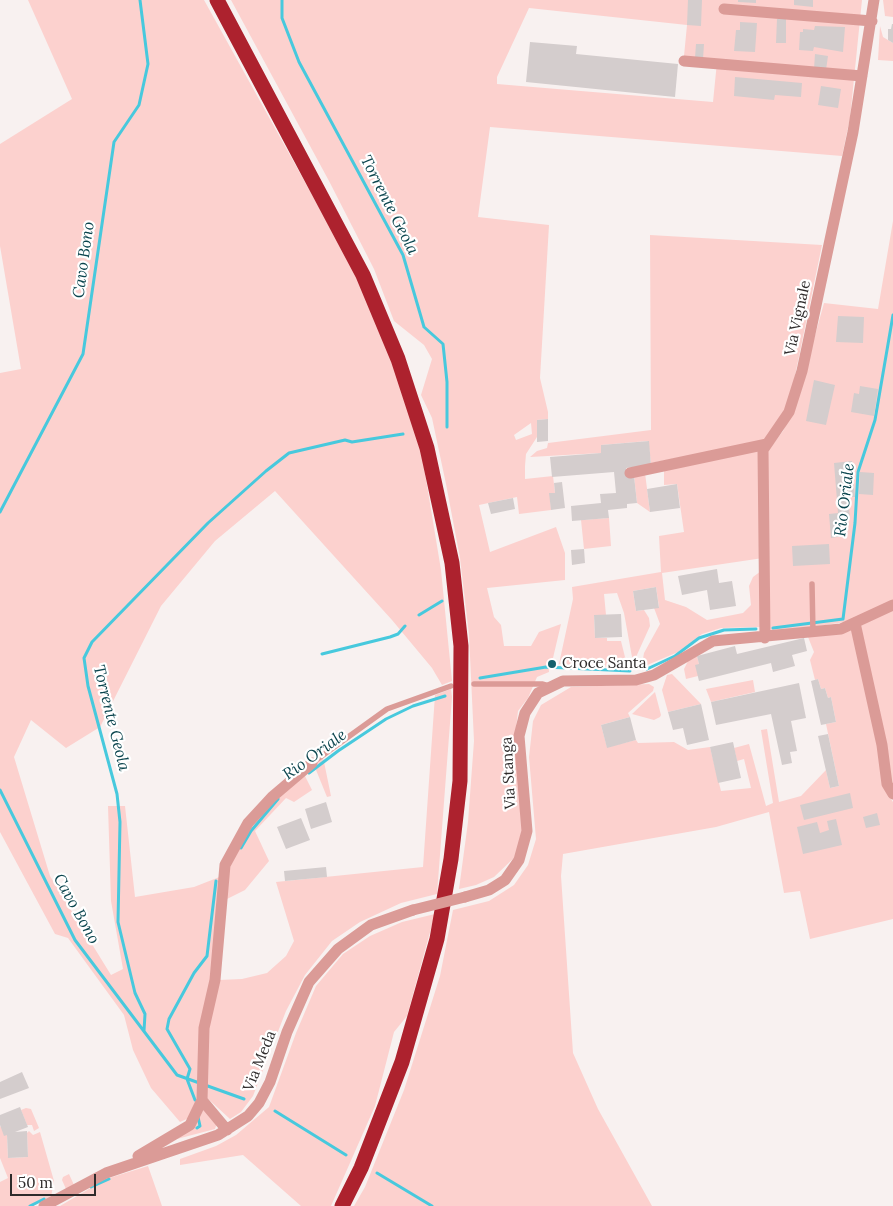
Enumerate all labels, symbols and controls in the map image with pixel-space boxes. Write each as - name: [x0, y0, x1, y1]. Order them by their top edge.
- water label: Torrente Geola: [356, 152, 422, 258]
- water label: Cavo Bono: [69, 220, 99, 300]
- street label: Via Vignale: [781, 279, 815, 357]
- water label: Rio Oriale: [831, 462, 859, 538]
- place label: Croce Santa: [562, 655, 646, 673]
- marker: Croce Santa: [546, 658, 558, 670]
- water label: Torrente Geola: [89, 663, 133, 773]
- water label: Rio Oriale: [280, 726, 350, 784]
- street label: Via Stanga: [498, 736, 520, 810]
- water label: Cavo Bono: [49, 871, 103, 947]
- street label: Via Meda: [240, 1028, 280, 1094]
- scale bar: [12, 1164, 99, 1196]
- text: 50 m: [18, 1173, 53, 1192]

